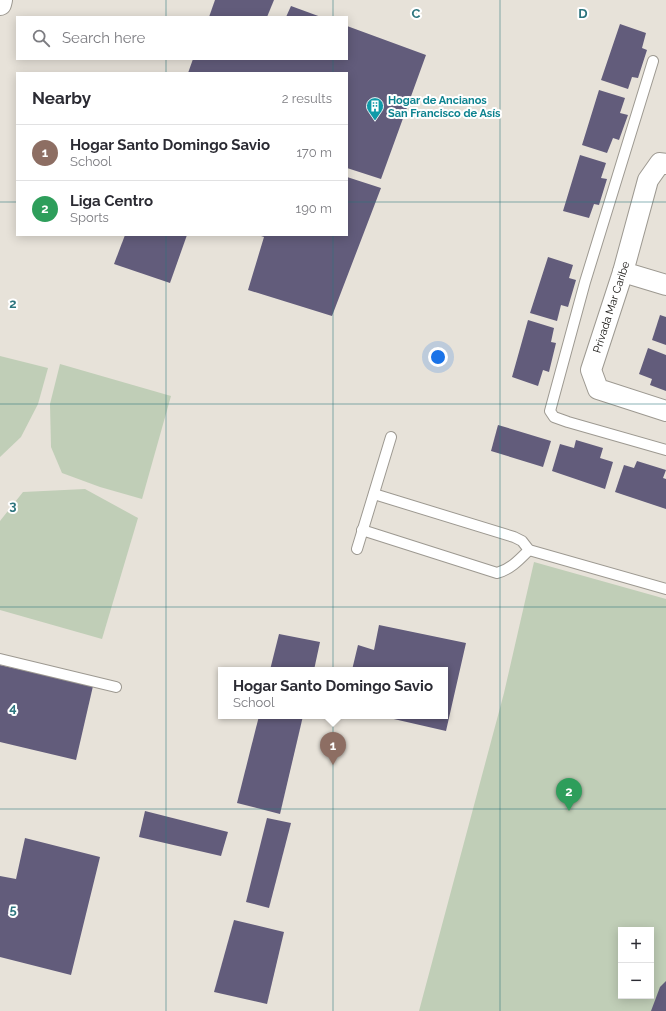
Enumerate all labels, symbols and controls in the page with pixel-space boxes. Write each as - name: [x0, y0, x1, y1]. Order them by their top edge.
- text: C: [412, 6, 421, 21]
- text: D: [578, 6, 588, 21]
- search box: [16, 16, 348, 60]
- icon: search: [30, 27, 52, 49]
- text: Search here: [62, 29, 145, 47]
- text: Nearby: [32, 88, 91, 108]
- text: 2 results: [282, 91, 332, 106]
- place label: Hogar de Ancianos San Francisco de Asís: [388, 94, 501, 120]
- building icon: Hogar de Ancianos San Francisco de Asís: [365, 96, 385, 121]
- text: Hogar Santo Domingo Savio: [70, 136, 270, 154]
- text: 1: [42, 145, 48, 160]
- text: 170 m: [296, 145, 332, 160]
- text: School: [70, 154, 112, 169]
- text: Liga Centro: [70, 192, 153, 210]
- text: 2: [41, 201, 49, 216]
- text: 190 m: [296, 201, 332, 216]
- text: Sports: [70, 210, 109, 225]
- street label: Privada Mar Caribe: [591, 259, 633, 355]
- text: 2: [9, 296, 17, 311]
- your location: [428, 347, 448, 367]
- text: 3: [9, 498, 17, 513]
- popup: [218, 667, 448, 719]
- text: Hogar Santo Domingo Savio: [233, 677, 433, 695]
- text: School: [233, 695, 275, 710]
- text: 4: [9, 700, 17, 715]
- pin: 1: [320, 732, 346, 765]
- pin: 2: [556, 778, 582, 811]
- text: 5: [9, 902, 17, 917]
- map controls: [618, 927, 654, 999]
- button: +: [618, 927, 654, 963]
- button: −: [618, 963, 654, 999]

